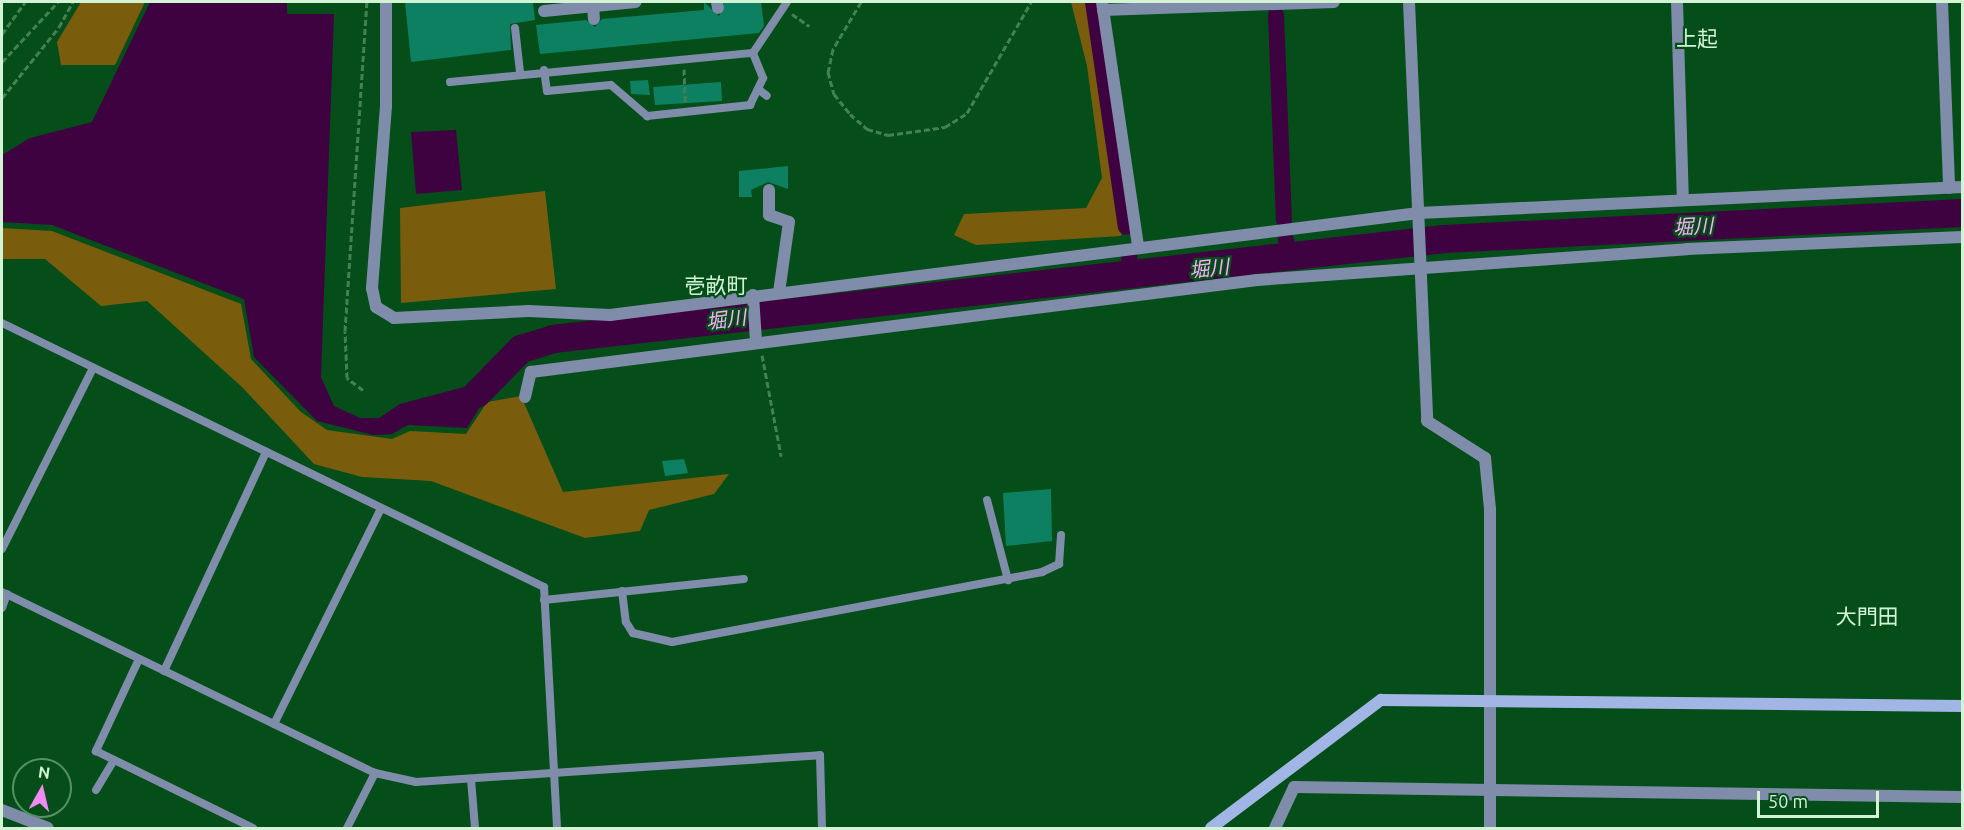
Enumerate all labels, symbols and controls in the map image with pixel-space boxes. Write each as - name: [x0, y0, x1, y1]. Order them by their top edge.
- district label: 上起: [1676, 25, 1718, 51]
- water label: 堀川: [1672, 213, 1714, 239]
- water label: 堀川: [1188, 254, 1230, 282]
- district label: 壱畝町: [685, 272, 747, 298]
- water label: 堀川: [705, 305, 747, 333]
- district label: 大門田: [1836, 603, 1898, 629]
- north arrow: [12, 758, 72, 818]
- text: N: [37, 762, 51, 782]
- scale bar: [1760, 779, 1882, 817]
- text: 50 m: [1768, 791, 1808, 811]

